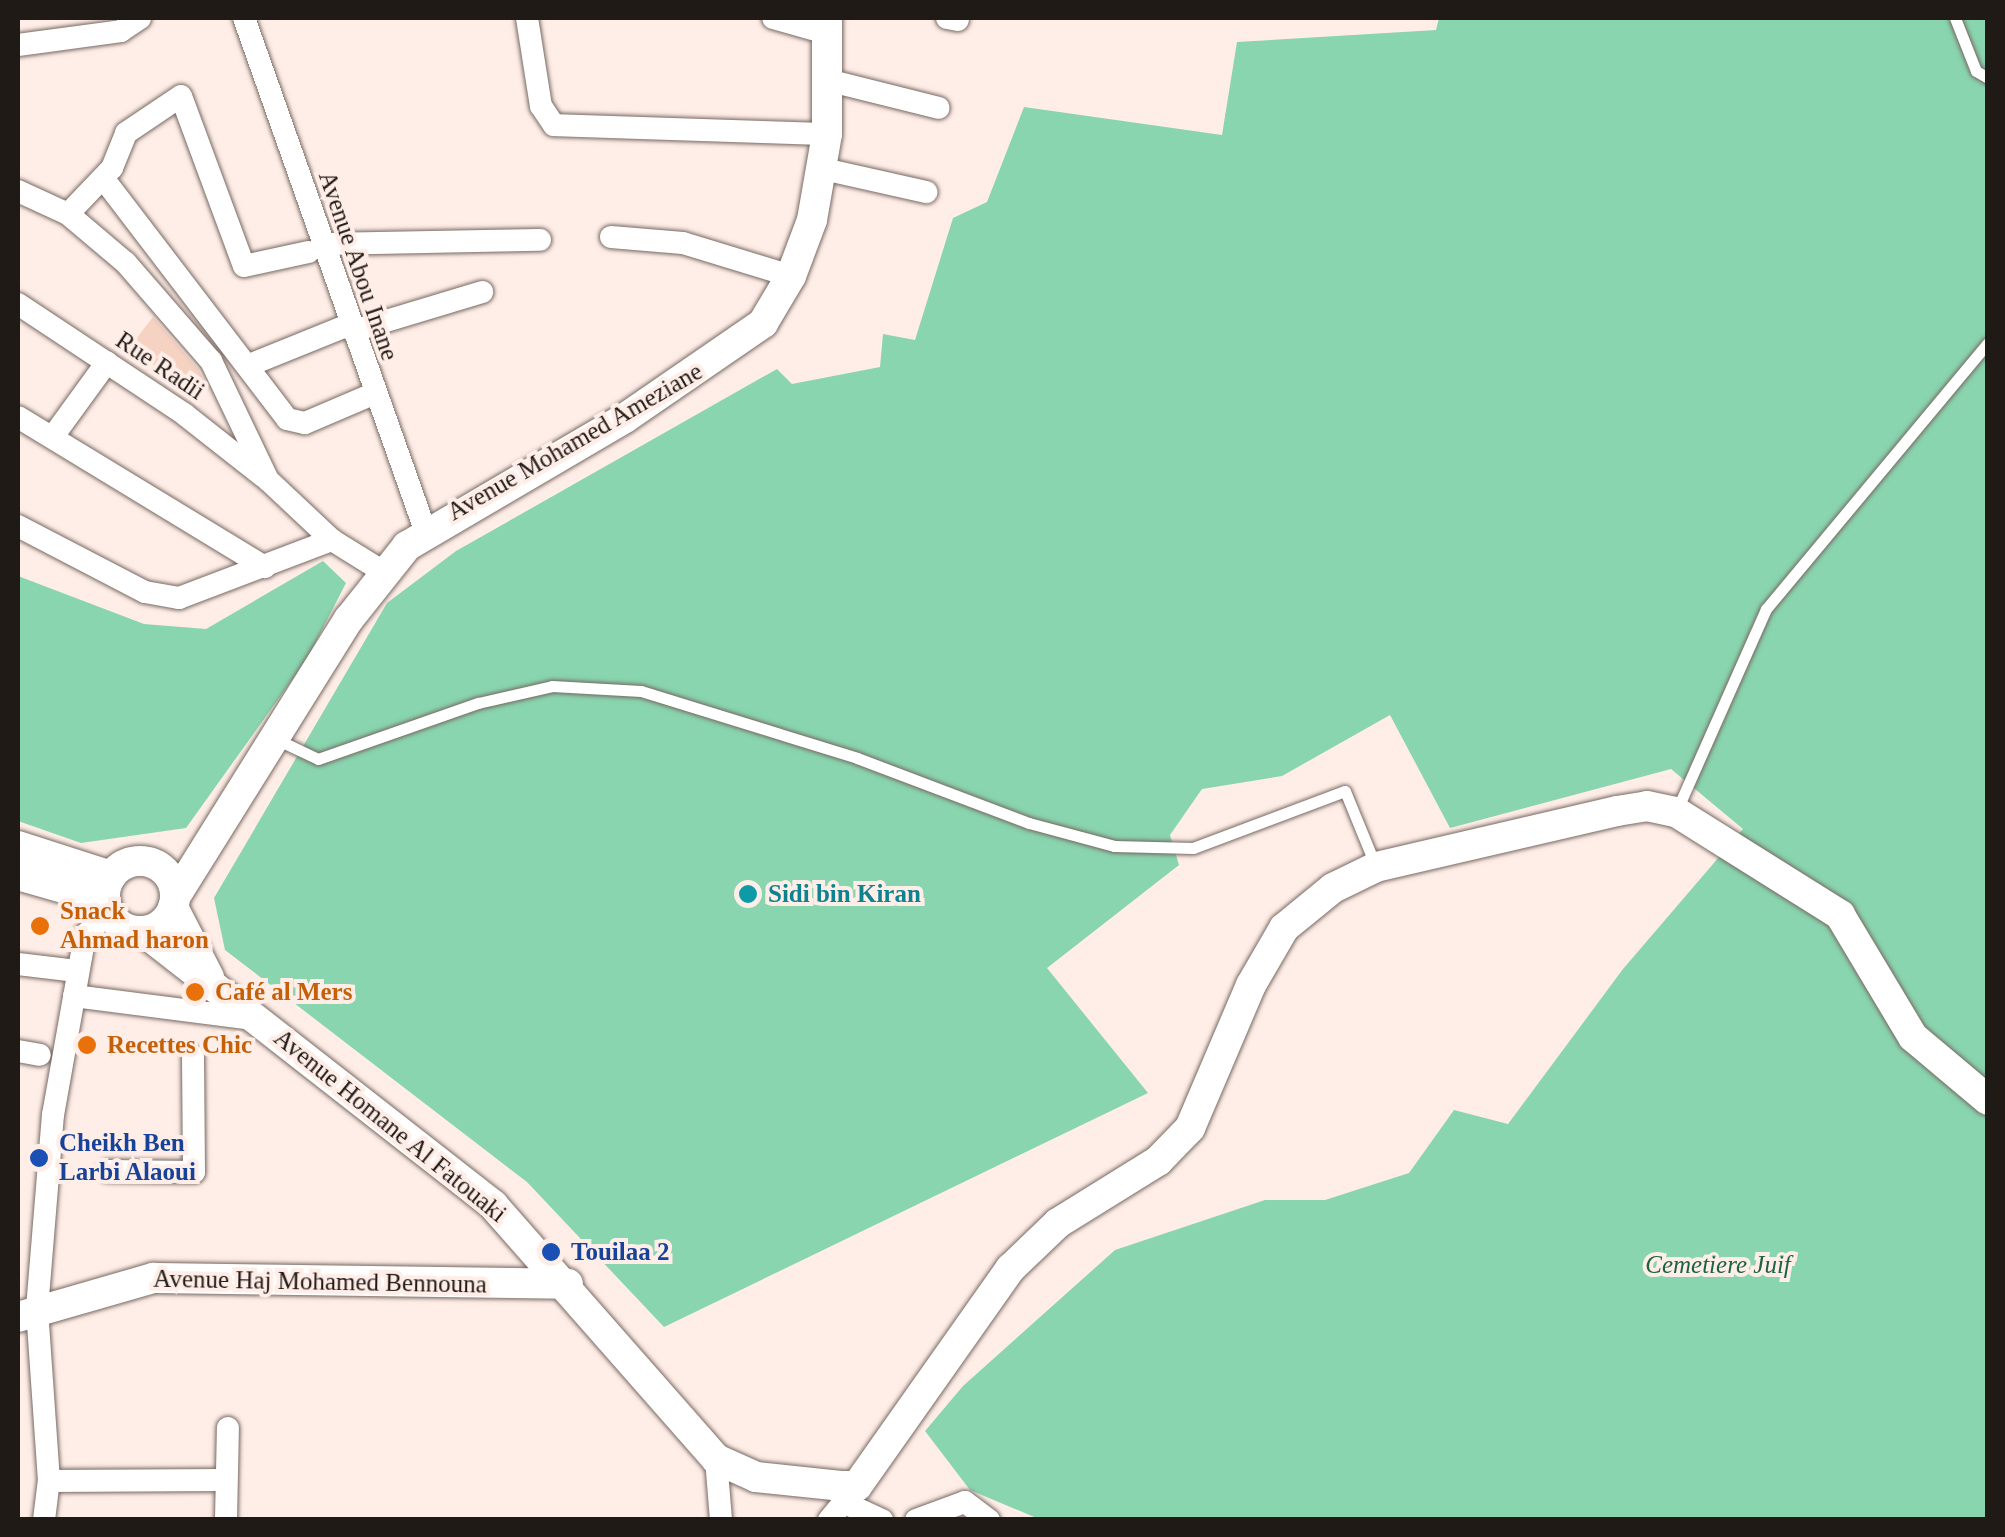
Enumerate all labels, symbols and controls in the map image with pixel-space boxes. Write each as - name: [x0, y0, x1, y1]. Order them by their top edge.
- street label: Avenue Abou Inane: [311, 167, 405, 365]
- street label: Rue Radii: [110, 325, 210, 407]
- street label: Avenue Mohamed Ameziane: [441, 356, 709, 528]
- place label: Sidi bin Kiran: [768, 879, 921, 909]
- marker: Sidi bin Kiran: [737, 883, 759, 905]
- place label: Snack Ahmad haron: [60, 897, 209, 956]
- marker: Snack Ahmad haron: [29, 915, 51, 937]
- place label: Café al Mers: [215, 977, 352, 1007]
- marker: Café al Mers: [184, 981, 206, 1003]
- street label: Avenue Homane Al Fatouaki: [267, 1023, 513, 1229]
- place label: Recettes Chic: [107, 1030, 252, 1060]
- marker: Recettes Chic: [76, 1034, 98, 1056]
- place label: Cheikh Ben Larbi Alaoui: [59, 1129, 197, 1188]
- marker: Cheikh Ben Larbi Alaoui: [28, 1147, 50, 1169]
- place label: Touilaa 2: [571, 1237, 669, 1267]
- marker: Touilaa 2: [540, 1241, 562, 1263]
- park label: Cemetiere Juif: [1645, 1250, 1791, 1280]
- street label: Avenue Haj Mohamed Bennouna: [153, 1264, 487, 1300]

